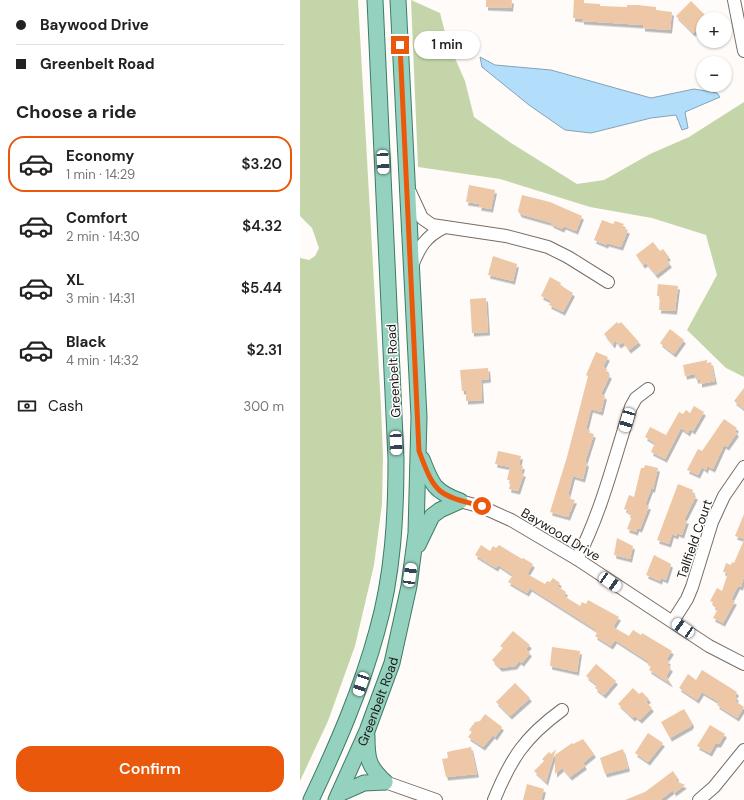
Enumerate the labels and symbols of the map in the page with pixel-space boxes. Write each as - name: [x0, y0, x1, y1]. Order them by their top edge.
- callout: 1 min: [414, 31, 480, 59]
- route end: [391, 36, 409, 54]
- car: [376, 150, 390, 174]
- street label: Greenbelt Road: [383, 324, 404, 418]
- car: [618, 407, 636, 433]
- car: [389, 431, 403, 455]
- route start: [473, 497, 491, 515]
- street label: Tallfield Court: [673, 497, 716, 581]
- street label: Baywood Drive: [518, 504, 603, 565]
- car: [402, 562, 418, 588]
- car: [597, 570, 623, 594]
- car: [670, 616, 696, 640]
- street label: Greenbelt Road: [353, 656, 402, 749]
- car: [351, 671, 371, 697]

